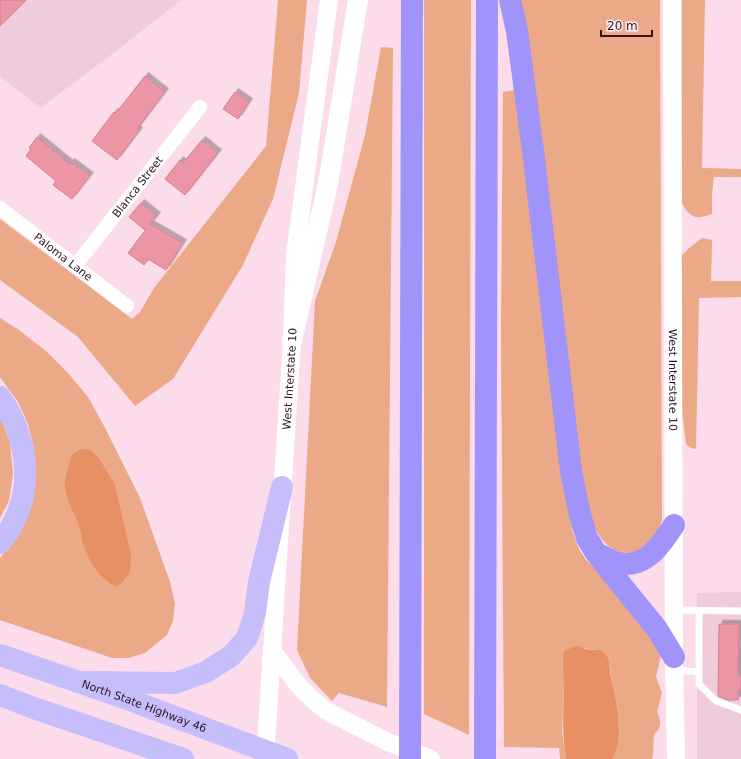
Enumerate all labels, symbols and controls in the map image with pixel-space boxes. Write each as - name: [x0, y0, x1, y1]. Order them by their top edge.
- scale bar: [601, 12, 652, 38]
- text: 20 m: [607, 19, 638, 33]
- street label: Blanca Street: [109, 153, 166, 220]
- street label: Paloma Lane: [32, 230, 95, 284]
- street label: West Interstate 10: [280, 328, 299, 430]
- street label: West Interstate 10: [667, 329, 680, 431]
- street label: North State Highway 46: [80, 677, 209, 735]

